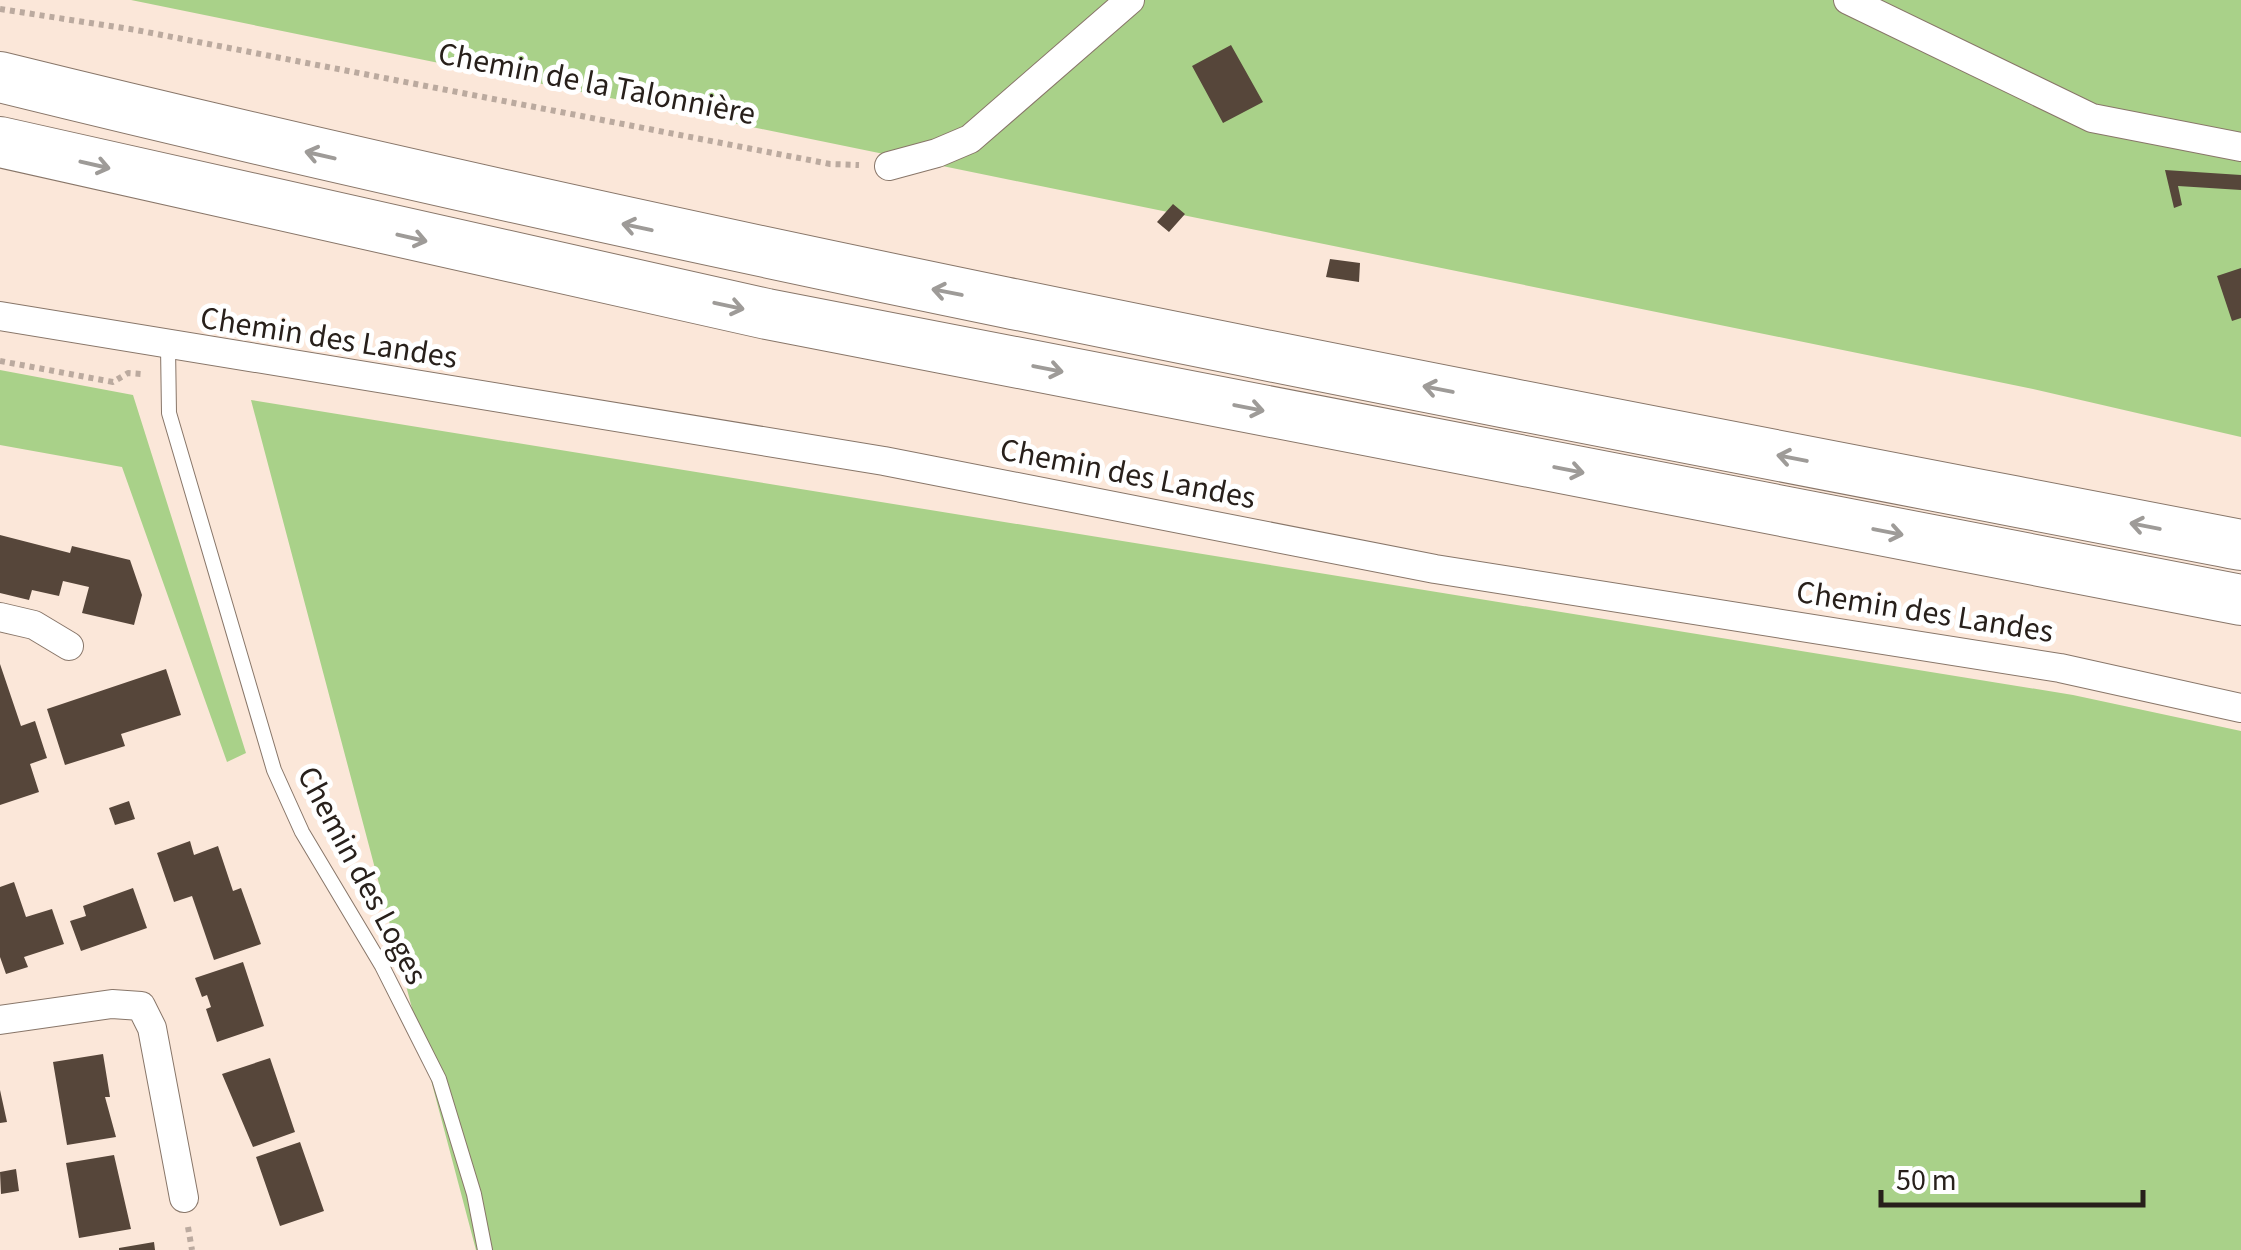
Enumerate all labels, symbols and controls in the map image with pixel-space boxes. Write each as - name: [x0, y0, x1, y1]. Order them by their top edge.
- street label: Chemin de la Talonnière: [434, 31, 759, 137]
- one-way arrow: [305, 145, 337, 163]
- one-way arrow: [78, 157, 110, 175]
- one-way arrow: [622, 217, 654, 236]
- one-way arrow: [395, 230, 427, 248]
- one-way arrow: [931, 282, 964, 301]
- street label: Chemin des Landes: [197, 295, 461, 381]
- one-way arrow: [712, 298, 744, 317]
- one-way arrow: [1031, 361, 1063, 380]
- one-way arrow: [1422, 379, 1454, 398]
- one-way arrow: [1233, 400, 1265, 419]
- street label: Chemin des Landes: [996, 427, 1260, 521]
- one-way arrow: [1776, 448, 1809, 467]
- one-way arrow: [1552, 461, 1584, 480]
- one-way arrow: [2130, 516, 2162, 535]
- one-way arrow: [1871, 523, 1903, 542]
- street label: Chemin des Landes: [1793, 569, 2057, 655]
- street label: Chemin des Loges: [285, 758, 439, 993]
- scale bar: [1881, 1145, 2144, 1207]
- text: 50 m: [1896, 1159, 1957, 1202]

